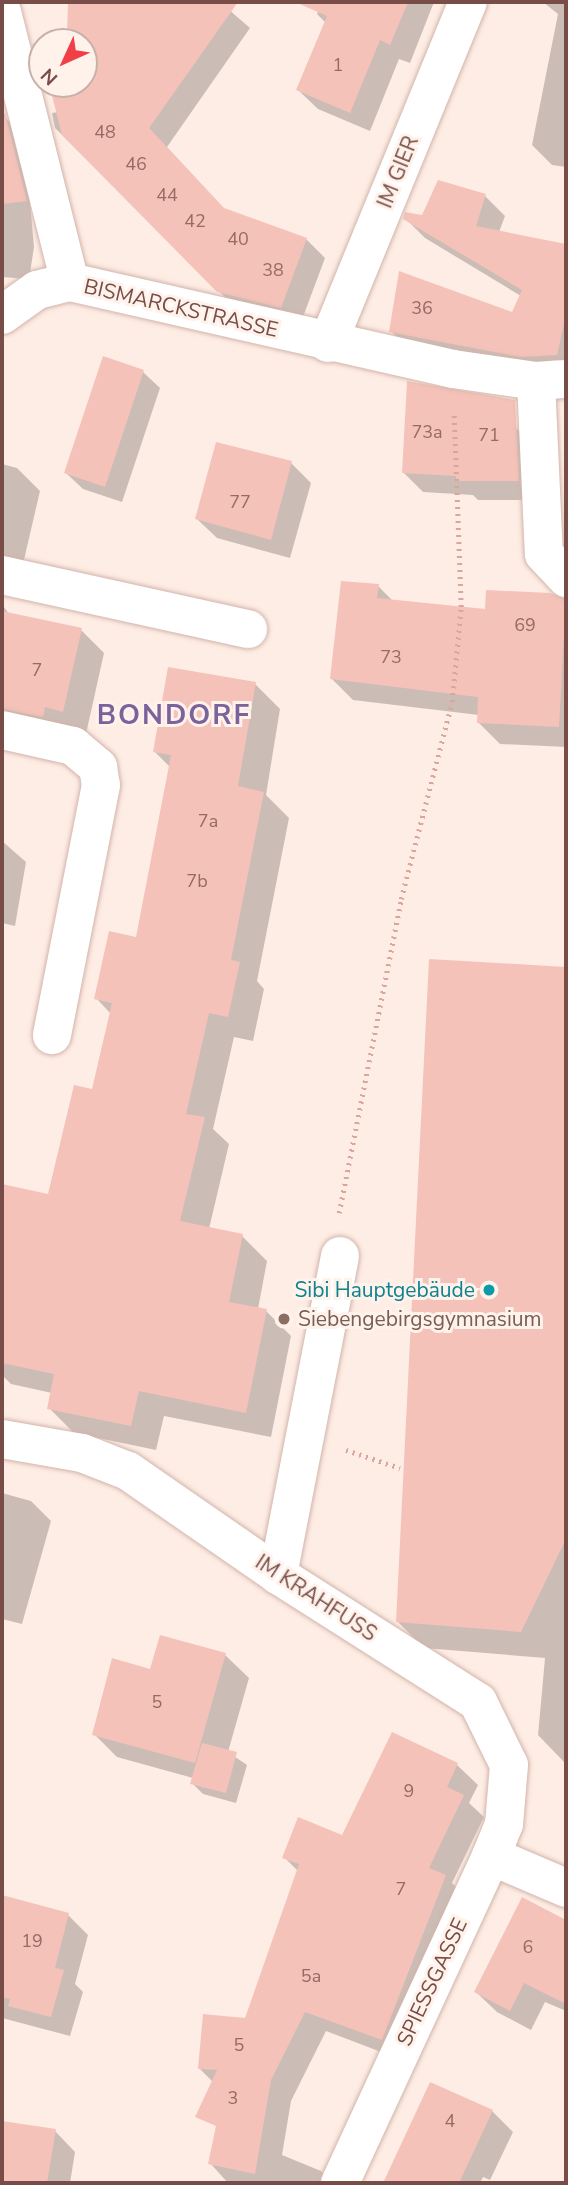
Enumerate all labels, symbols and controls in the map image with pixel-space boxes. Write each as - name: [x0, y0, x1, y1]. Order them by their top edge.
- north arrow: [28, 28, 98, 98]
- house number: 1: [333, 54, 343, 76]
- text: N: [35, 62, 64, 91]
- house number: 48: [94, 121, 116, 143]
- street label: IM GIER: [372, 132, 424, 212]
- house number: 46: [125, 153, 147, 175]
- house number: 44: [156, 184, 178, 206]
- house number: 42: [184, 210, 206, 232]
- house number: 40: [227, 228, 249, 250]
- house number: 38: [262, 259, 284, 281]
- street label: BISMARCKSTRASSE: [81, 273, 281, 343]
- house number: 36: [411, 297, 433, 319]
- house number: 73a: [411, 421, 443, 443]
- house number: 71: [478, 424, 500, 446]
- house number: 77: [229, 491, 251, 513]
- house number: 69: [514, 614, 536, 636]
- house number: 73: [380, 646, 402, 668]
- house number: 7: [32, 659, 42, 681]
- district label: BONDORF: [98, 698, 250, 732]
- house number: 7a: [198, 810, 218, 832]
- house number: 7b: [186, 870, 208, 892]
- place label: Sibi Hauptgebäude: [294, 1277, 475, 1303]
- marker: Sibi Hauptgebäude: [481, 1282, 497, 1298]
- place label: Siebengebirgsgymnasium: [298, 1306, 542, 1332]
- marker: Siebengebirgsgymnasium: [276, 1311, 292, 1327]
- street label: IM KRAHFUSS: [251, 1549, 381, 1647]
- house number: 5: [152, 1691, 162, 1713]
- house number: 9: [404, 1780, 414, 1802]
- house number: 7: [396, 1878, 406, 1900]
- street label: SPIESSGASSE: [391, 1914, 473, 2050]
- house number: 19: [21, 1930, 43, 1952]
- house number: 6: [523, 1936, 533, 1958]
- house number: 5a: [301, 1965, 321, 1987]
- house number: 5: [234, 2034, 244, 2056]
- house number: 3: [228, 2087, 238, 2109]
- house number: 4: [445, 2110, 455, 2132]

